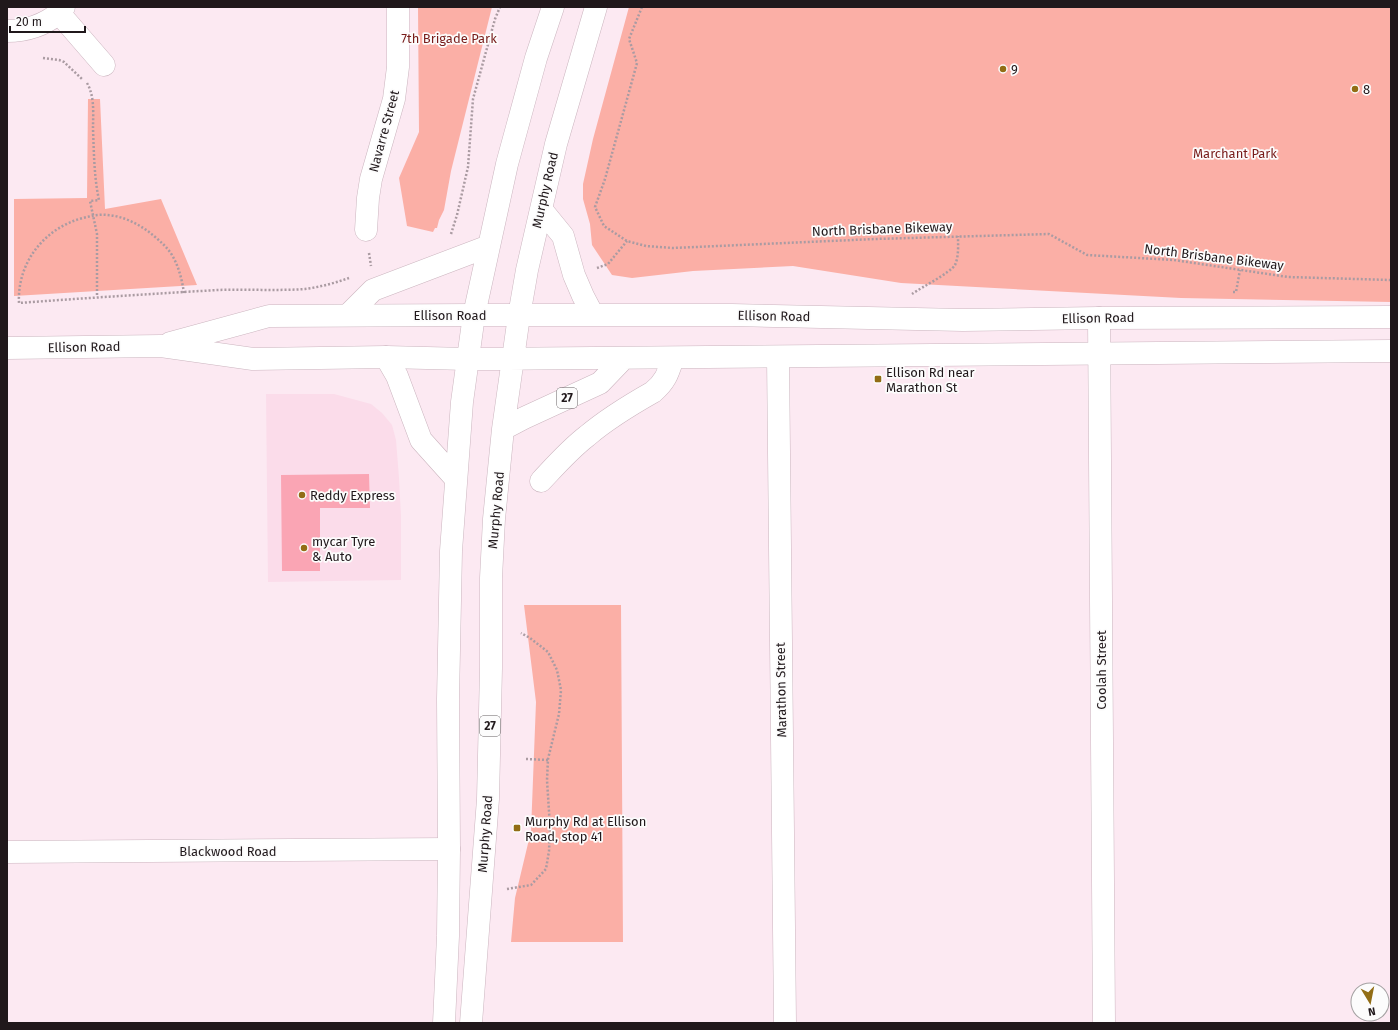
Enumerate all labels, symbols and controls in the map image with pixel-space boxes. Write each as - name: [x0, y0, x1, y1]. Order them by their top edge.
- scale bar: [10, 8, 85, 34]
- text: 20 m: [16, 15, 42, 29]
- park label: 7th Brigade Park: [401, 31, 497, 46]
- place label: 9: [1011, 62, 1018, 77]
- marker: 9: [998, 64, 1008, 74]
- place label: 8: [1363, 82, 1370, 97]
- marker: 8: [1350, 84, 1360, 94]
- street label: Navarre Street: [366, 88, 402, 174]
- park label: Marchant Park: [1193, 146, 1277, 161]
- street label: Murphy Road: [529, 150, 561, 230]
- street label: North Brisbane Bikeway: [812, 219, 953, 239]
- street label: North Brisbane Bikeway: [1143, 241, 1285, 273]
- street label: Ellison Road: [414, 308, 486, 323]
- street label: Ellison Road: [737, 308, 811, 324]
- street label: Ellison Road: [1061, 310, 1135, 326]
- street label: Ellison Road: [47, 339, 121, 355]
- place label: Ellison Rd near Marathon St: [886, 365, 974, 395]
- marker: Ellison Rd near Marathon St: [873, 374, 883, 384]
- road number: 27: [557, 388, 577, 408]
- street label: Murphy Road: [485, 471, 507, 549]
- place label: Reddy Express: [310, 488, 395, 503]
- marker: Reddy Express: [297, 490, 307, 500]
- place label: mycar Tyre & Auto: [312, 534, 375, 564]
- marker: mycar Tyre & Auto: [299, 543, 309, 553]
- street label: Coolah Street: [1094, 630, 1109, 710]
- street label: Marathon Street: [773, 642, 789, 738]
- road number: 27: [480, 716, 500, 736]
- street label: Murphy Road: [475, 795, 495, 873]
- place label: Murphy Rd at Ellison Road, stop 41: [525, 814, 646, 844]
- marker: Murphy Rd at Ellison Road, stop 41: [512, 823, 522, 833]
- street label: Blackwood Road: [179, 844, 277, 859]
- north arrow: [1350, 982, 1390, 1022]
- text: N: [1367, 1004, 1376, 1018]

